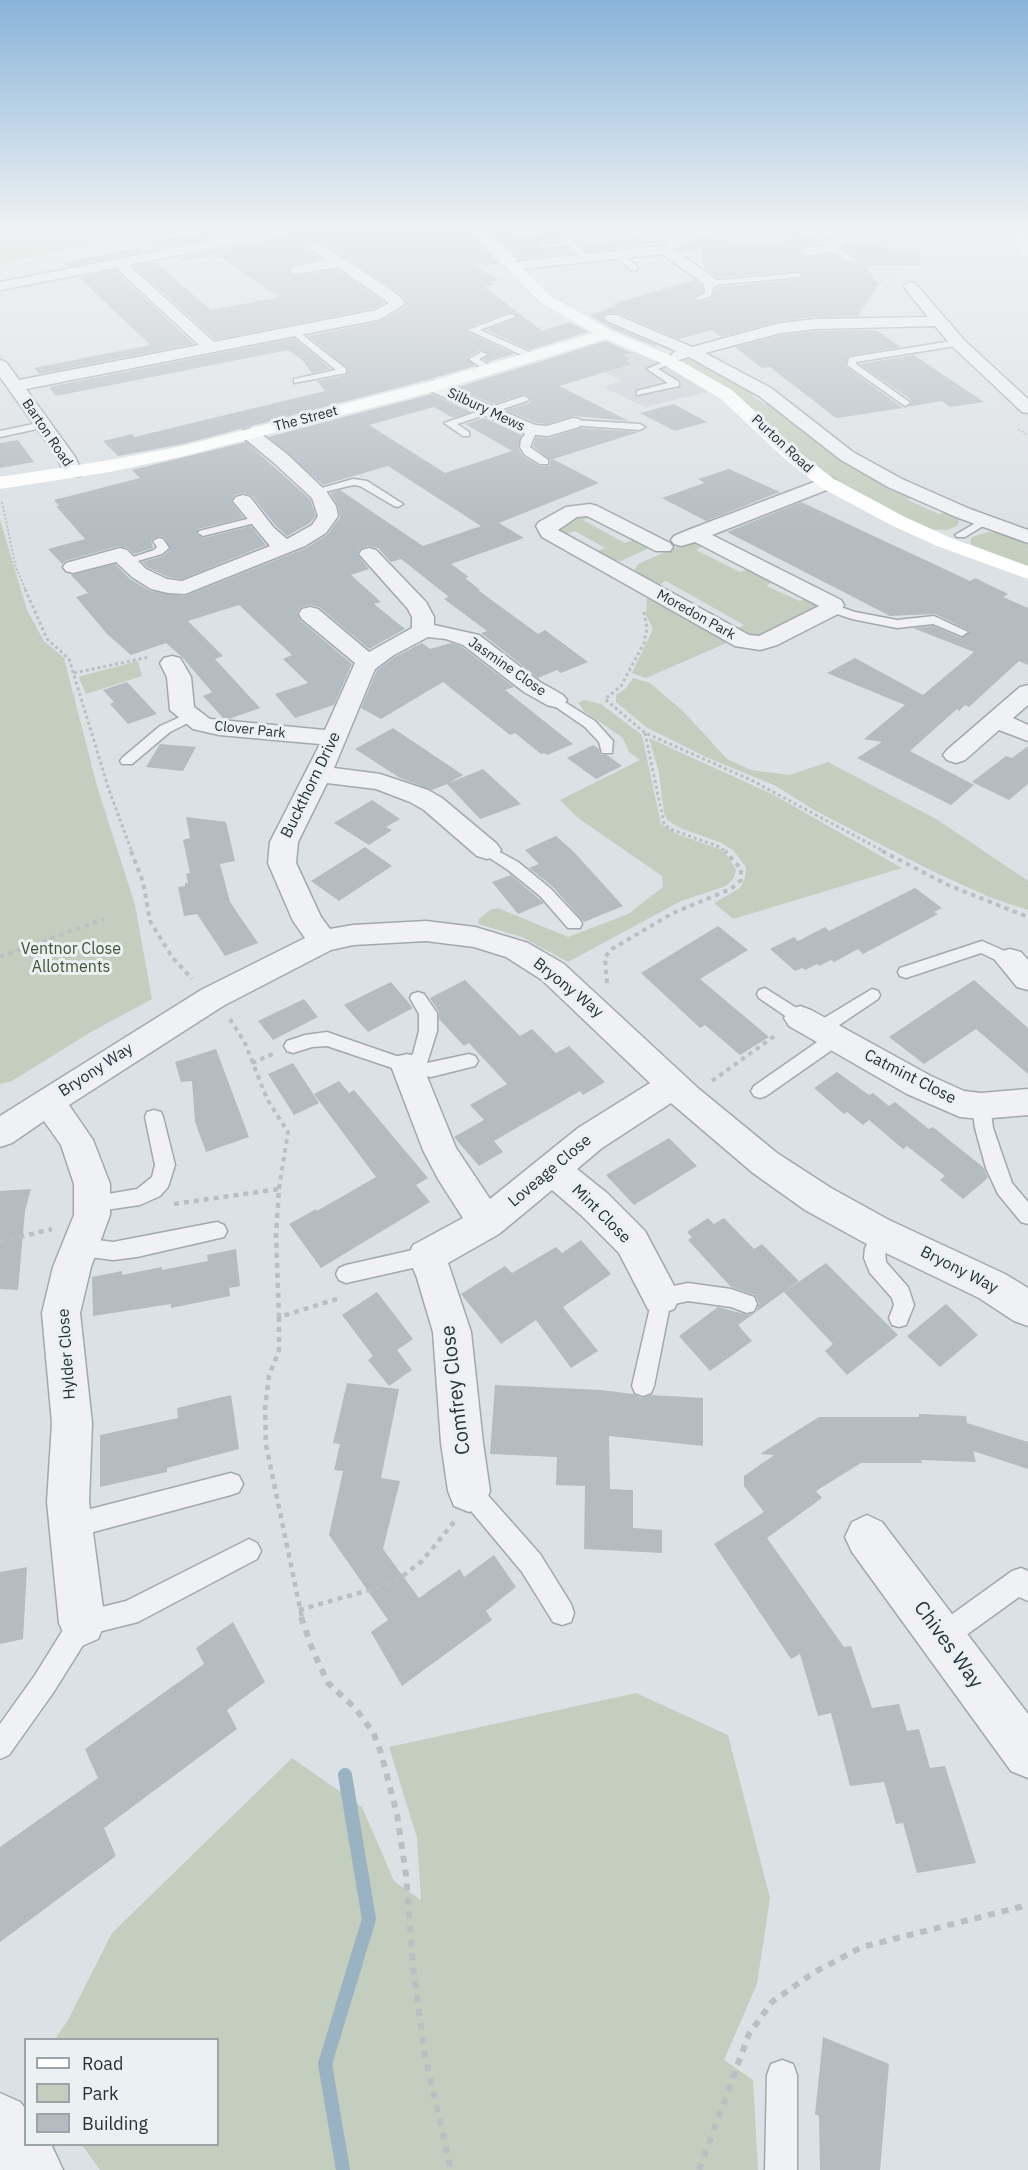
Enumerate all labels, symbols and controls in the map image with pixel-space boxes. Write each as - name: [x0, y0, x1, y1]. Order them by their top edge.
- street label: Silbury Mews: [445, 385, 527, 435]
- street label: Barton Road: [18, 396, 76, 470]
- street label: The Street: [272, 402, 340, 436]
- street label: Purton Road: [748, 411, 816, 477]
- street label: Moredon Park: [654, 586, 738, 644]
- street label: Jasmine Close: [465, 634, 549, 700]
- street label: Clover Park: [214, 718, 286, 742]
- street label: Buckthorn Drive: [277, 729, 345, 841]
- park label: Ventnor Close Allotments: [21, 939, 121, 977]
- street label: Bryony Way: [529, 954, 607, 1022]
- street label: Bryony Way: [55, 1039, 137, 1101]
- street label: Catmint Close: [861, 1046, 959, 1108]
- street label: Loveage Close: [505, 1131, 595, 1211]
- street label: Mint Close: [568, 1181, 634, 1247]
- street label: Bryony Way: [917, 1242, 1001, 1298]
- street label: Hylder Close: [54, 1308, 80, 1400]
- street label: Comfrey Close: [436, 1324, 476, 1456]
- street label: Chives Way: [908, 1597, 988, 1693]
- legend: [24, 2038, 219, 2146]
- text: Road: [82, 2052, 123, 2075]
- text: Park: [82, 2082, 118, 2105]
- text: Building: [82, 2112, 148, 2135]

